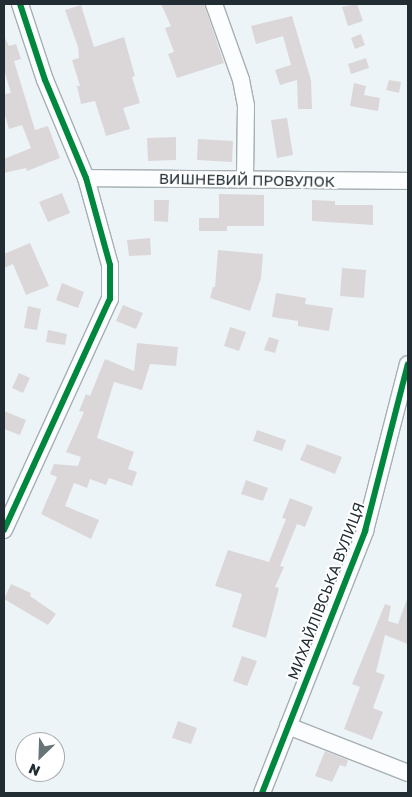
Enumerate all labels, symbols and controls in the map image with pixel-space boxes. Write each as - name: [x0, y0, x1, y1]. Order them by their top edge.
- street label: ВИШНЕВИЙ ПРОВУЛОК: [159, 169, 335, 191]
- street label: МИХАЙЛІВСЬКА ВУЛИЦЯ: [284, 500, 368, 682]
- north arrow: [15, 732, 65, 782]
- text: N: [26, 760, 42, 780]

